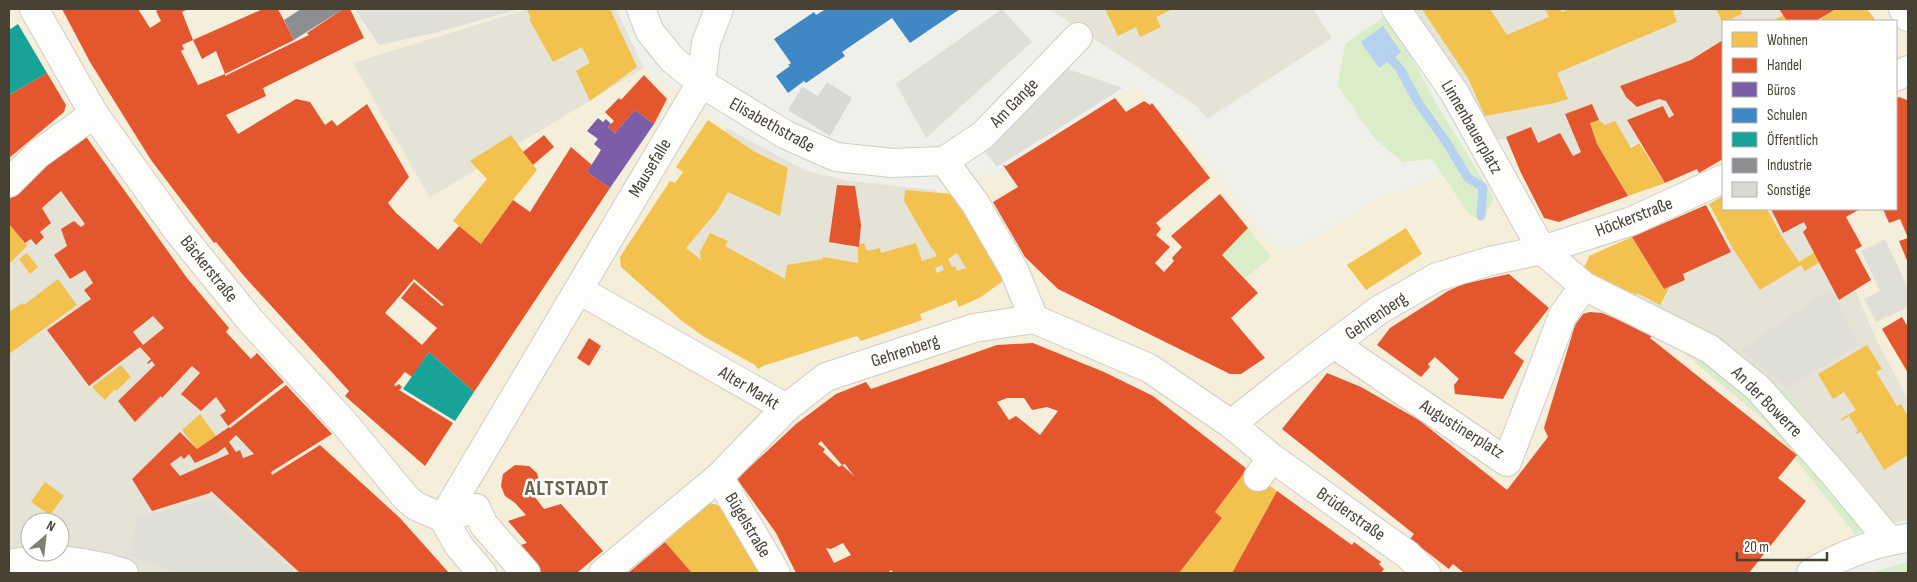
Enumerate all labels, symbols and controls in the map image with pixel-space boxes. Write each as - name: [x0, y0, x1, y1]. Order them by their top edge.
- legend: [1722, 20, 1897, 210]
- text: Wohnen: [1767, 31, 1808, 50]
- text: Handel: [1767, 56, 1802, 75]
- street label: Am Gange: [985, 74, 1043, 133]
- street label: Linnenbauerplatz: [1437, 77, 1507, 178]
- text: Büros: [1767, 81, 1796, 100]
- street label: Elisabethstraße: [726, 93, 818, 157]
- text: Schulen: [1767, 106, 1807, 125]
- text: Öffentlich: [1767, 131, 1818, 150]
- street label: Mausefalle: [624, 135, 676, 201]
- text: Industrie: [1767, 156, 1812, 175]
- text: Sonstige: [1767, 181, 1811, 200]
- street label: Höckerstraße: [1592, 193, 1676, 241]
- street label: Bäckerstraße: [176, 232, 242, 306]
- street label: Gehrenberg: [1341, 288, 1411, 344]
- street label: Gehrenberg: [868, 330, 942, 372]
- street label: Alter Markt: [714, 361, 784, 415]
- street label: An der Bowerre: [1727, 362, 1807, 442]
- street label: Augustinerplatz: [1415, 394, 1508, 463]
- district label: ALTSTADT: [524, 475, 609, 502]
- street label: Brüderstraße: [1313, 483, 1389, 545]
- street label: Bügelstraße: [721, 489, 775, 561]
- north arrow: [20, 512, 70, 562]
- text: N: [44, 517, 58, 535]
- scale bar: [1737, 530, 1827, 562]
- text: 20 m: [1744, 538, 1769, 557]

